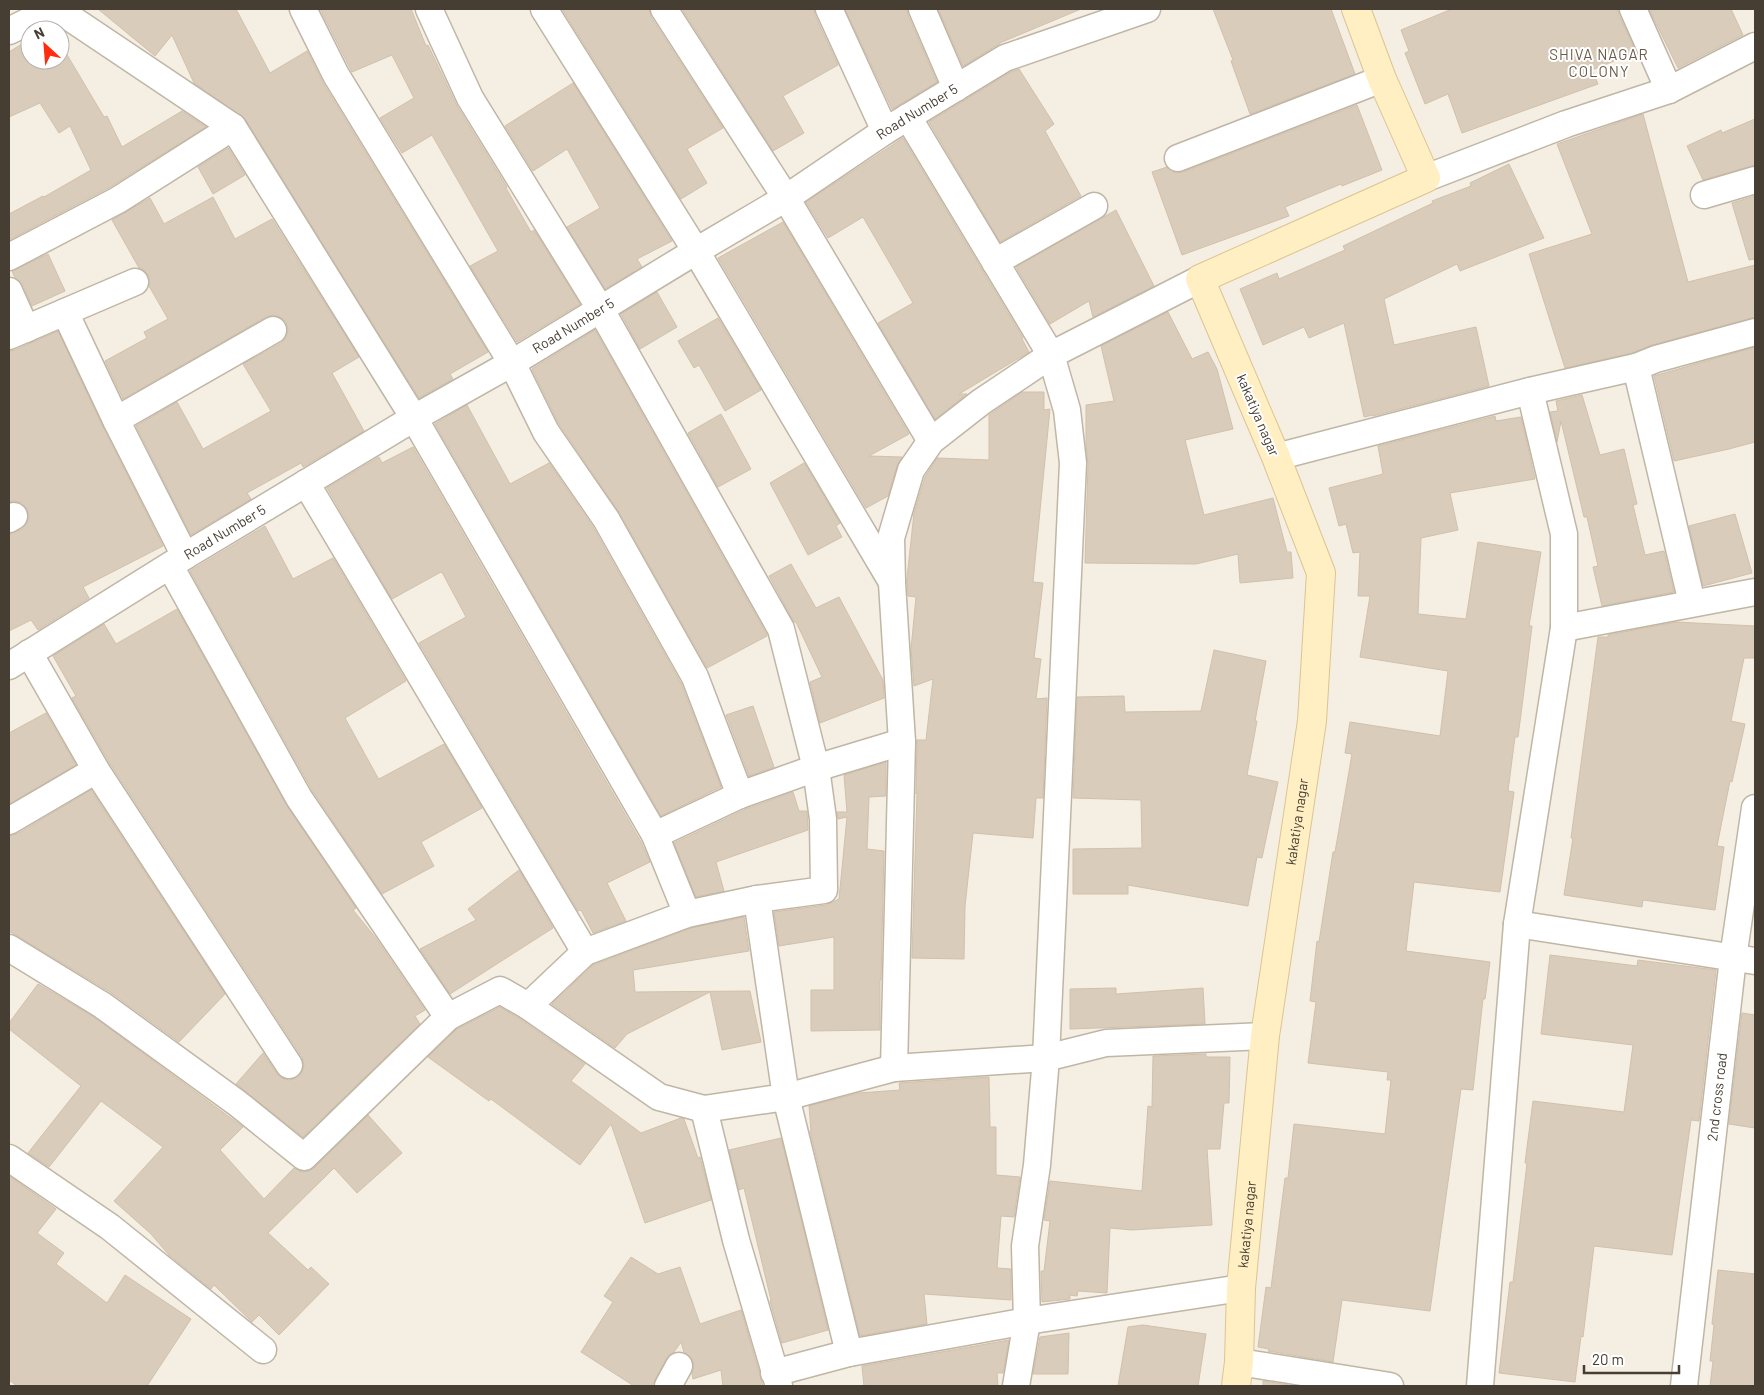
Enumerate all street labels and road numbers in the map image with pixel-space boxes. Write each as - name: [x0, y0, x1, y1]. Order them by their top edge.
- street label: Road Number 5: [873, 80, 961, 143]
- street label: Road Number 5: [529, 294, 617, 357]
- street label: kakatiya nagar: [1234, 371, 1283, 458]
- street label: Road Number 5: [181, 500, 269, 563]
- street label: kakatiya nagar: [1282, 777, 1311, 866]
- street label: 2nd cross road: [1703, 1052, 1730, 1142]
- street label: kakatiya nagar: [1234, 1180, 1259, 1269]

